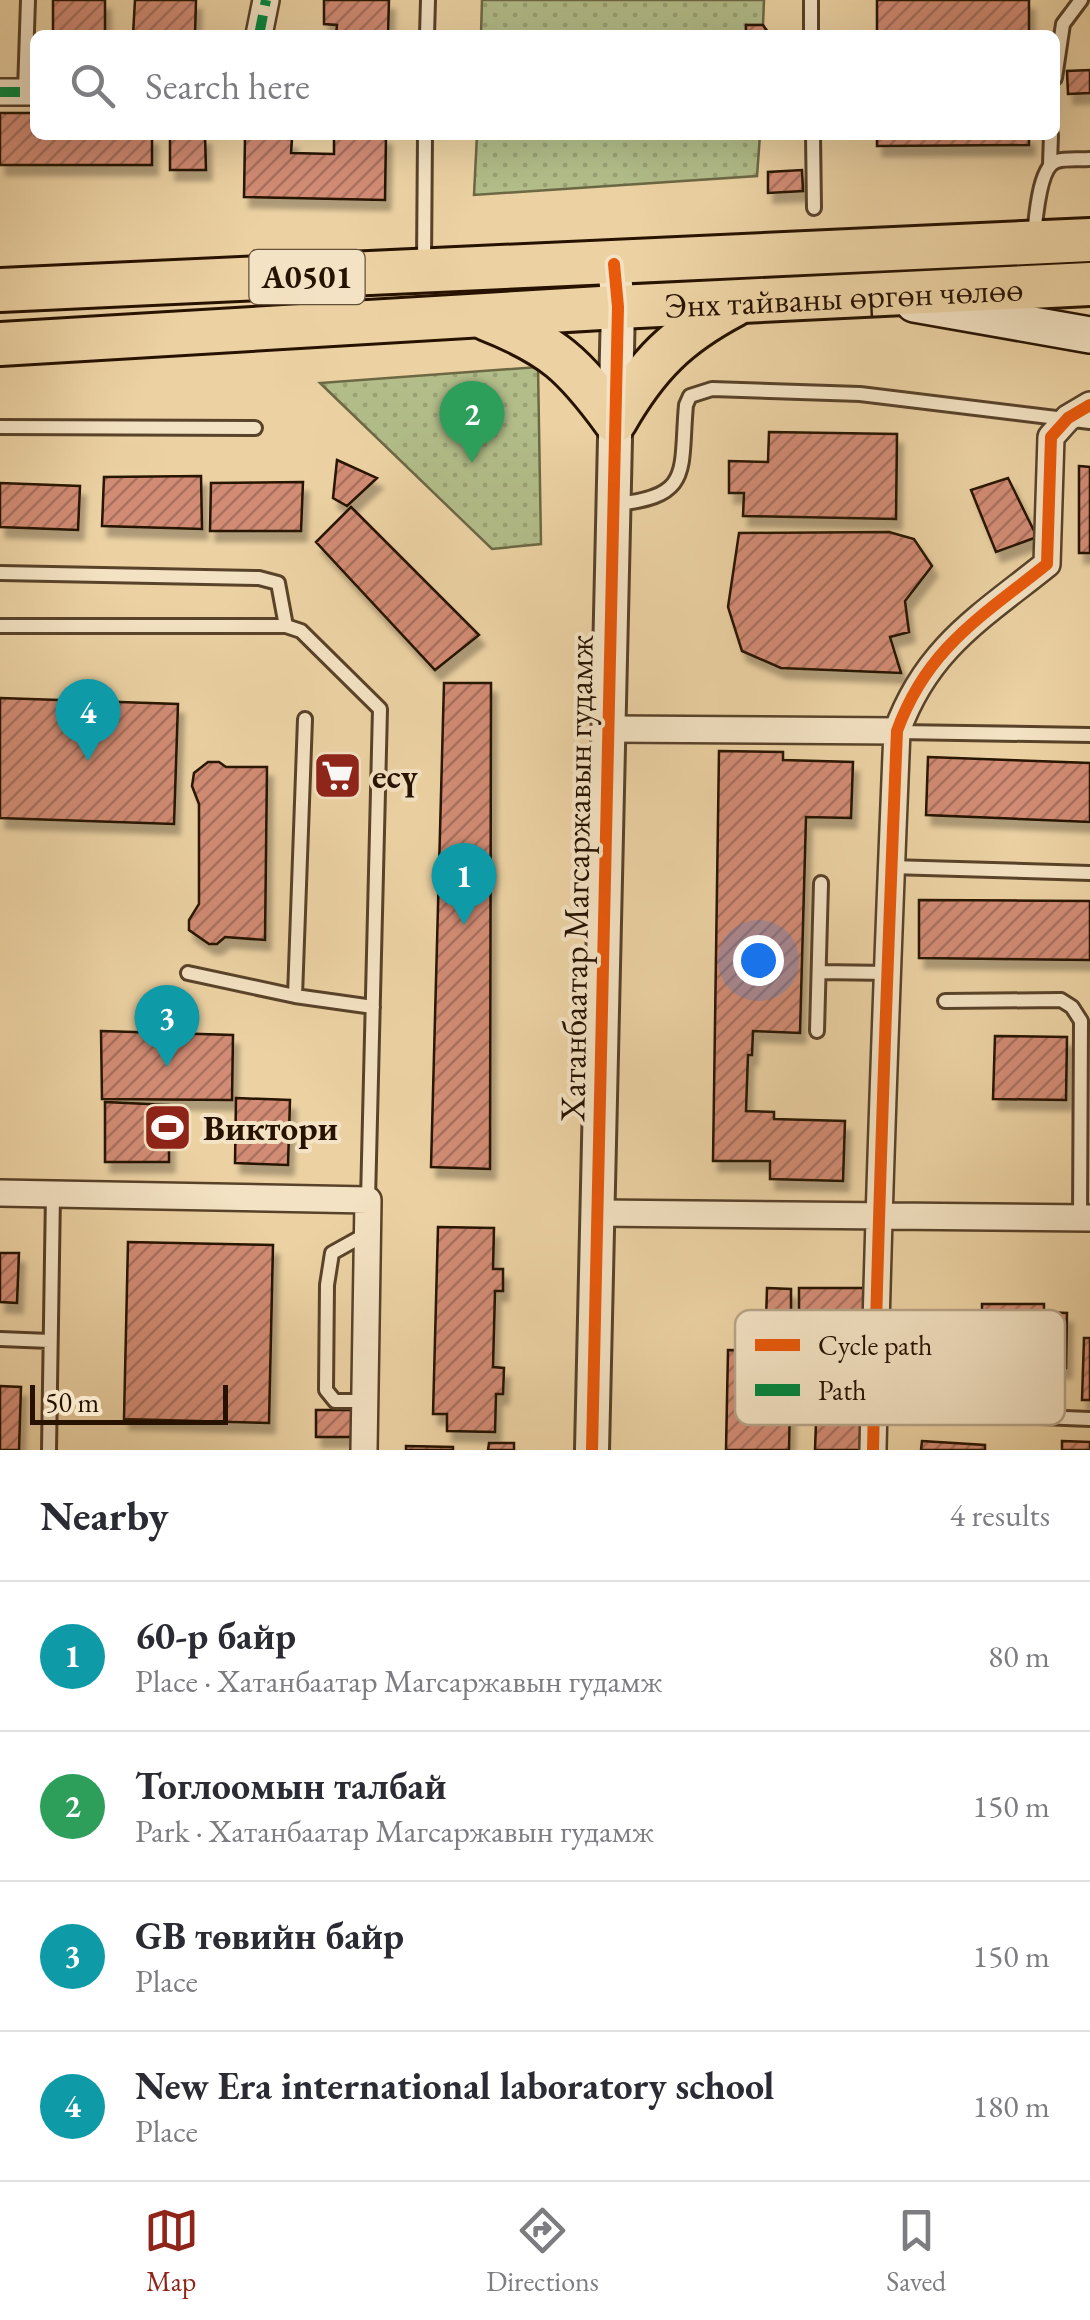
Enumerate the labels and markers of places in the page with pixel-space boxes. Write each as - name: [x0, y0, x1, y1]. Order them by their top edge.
- pin: 2: [440, 380, 504, 463]
- pin: 4: [56, 678, 120, 761]
- supermarket icon: есү: [311, 749, 363, 801]
- place label: есү: [372, 753, 419, 798]
- pin: 1: [432, 842, 496, 925]
- pin: 3: [134, 984, 200, 1067]
- sports icon: Виктори: [142, 1101, 194, 1153]
- place label: Виктори: [203, 1105, 338, 1150]

